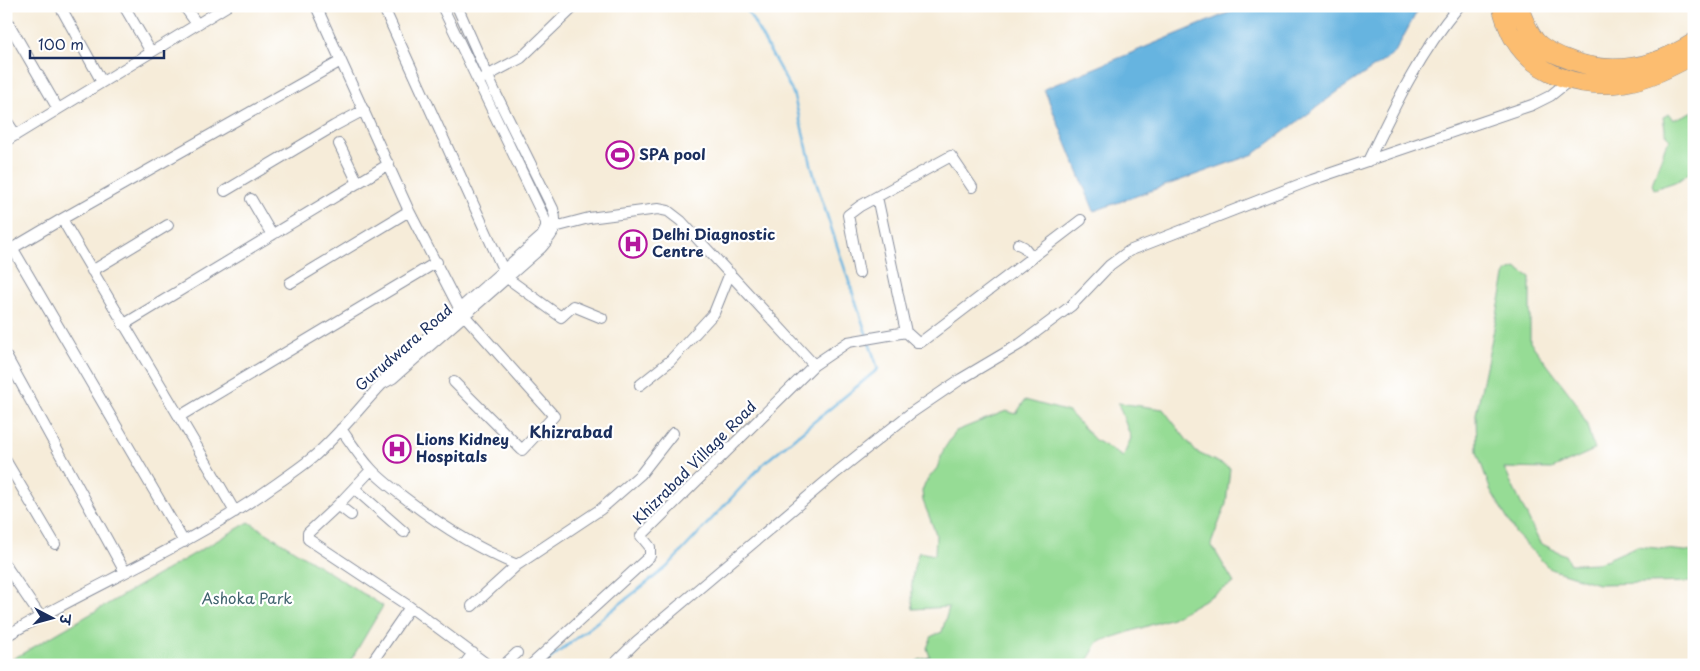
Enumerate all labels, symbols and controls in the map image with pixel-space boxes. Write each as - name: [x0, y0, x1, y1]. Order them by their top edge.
- scale bar: [30, 28, 164, 60]
- text: 100 m: [38, 32, 84, 55]
- sports icon: SPA pool: [605, 140, 635, 170]
- place label: SPA pool: [639, 142, 706, 165]
- place label: Delhi Diagnostic Centre: [652, 222, 775, 262]
- hospital icon: Delhi Diagnostic Centre: [618, 229, 648, 259]
- street label: Gurudwara Road: [349, 298, 457, 396]
- street label: Khizrabad Village Road: [627, 395, 761, 529]
- district label: Khizrabad: [529, 419, 613, 443]
- place label: Lions Kidney Hospitals: [416, 427, 509, 467]
- hospital icon: Lions Kidney Hospitals: [382, 434, 412, 464]
- park label: Ashoka Park: [201, 586, 293, 609]
- north arrow: [28, 594, 78, 644]
- text: उ: [54, 612, 77, 627]

